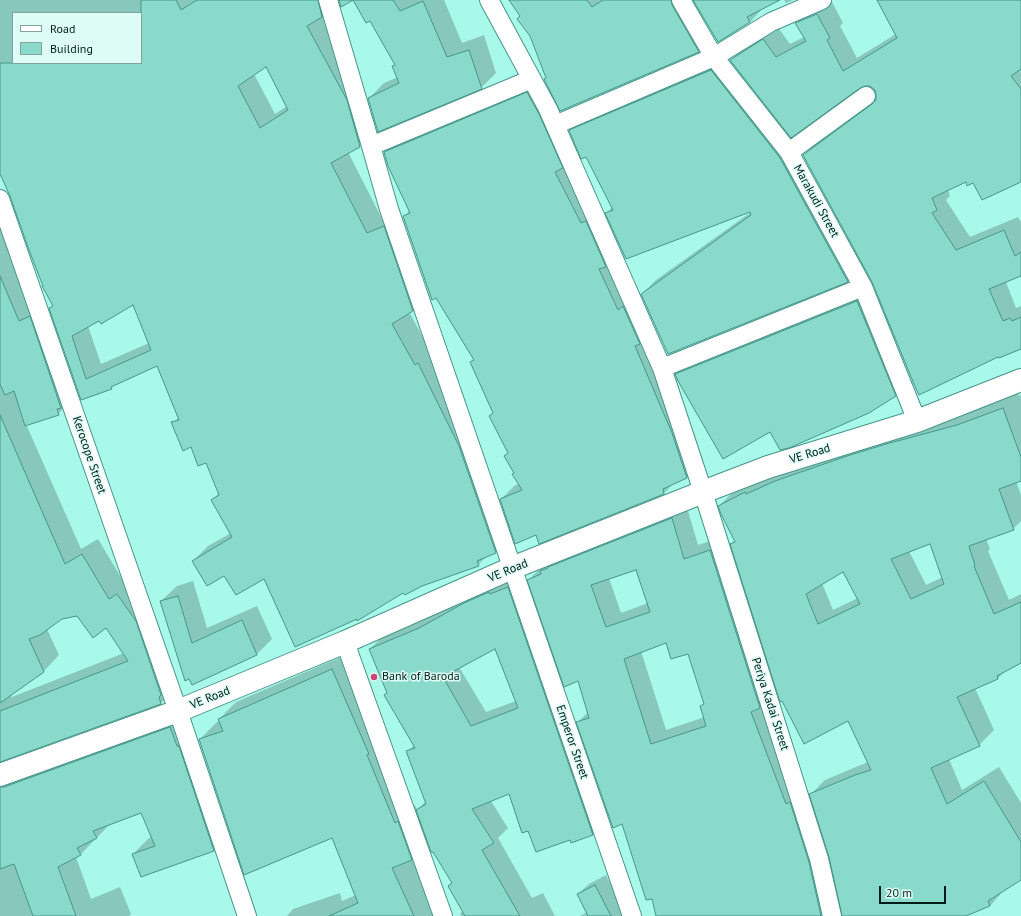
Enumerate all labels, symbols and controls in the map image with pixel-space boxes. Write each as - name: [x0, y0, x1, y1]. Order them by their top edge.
- legend: [12, 12, 142, 64]
- text: Road: [50, 21, 75, 36]
- text: Building: [50, 41, 93, 56]
- street label: Marakudi Street: [790, 162, 842, 240]
- street label: Kerocope Street: [69, 414, 109, 496]
- street label: VE Road: [788, 441, 832, 467]
- street label: VE Road: [486, 556, 530, 586]
- street label: Periya Kadai Street: [748, 656, 792, 752]
- place label: Bank of Baroda: [382, 670, 460, 684]
- marker: Bank of Baroda: [369, 672, 379, 682]
- street label: VE Road: [188, 683, 232, 713]
- street label: Emperor Street: [553, 703, 591, 781]
- scale bar: [881, 878, 948, 904]
- text: 20 m: [886, 885, 912, 900]

